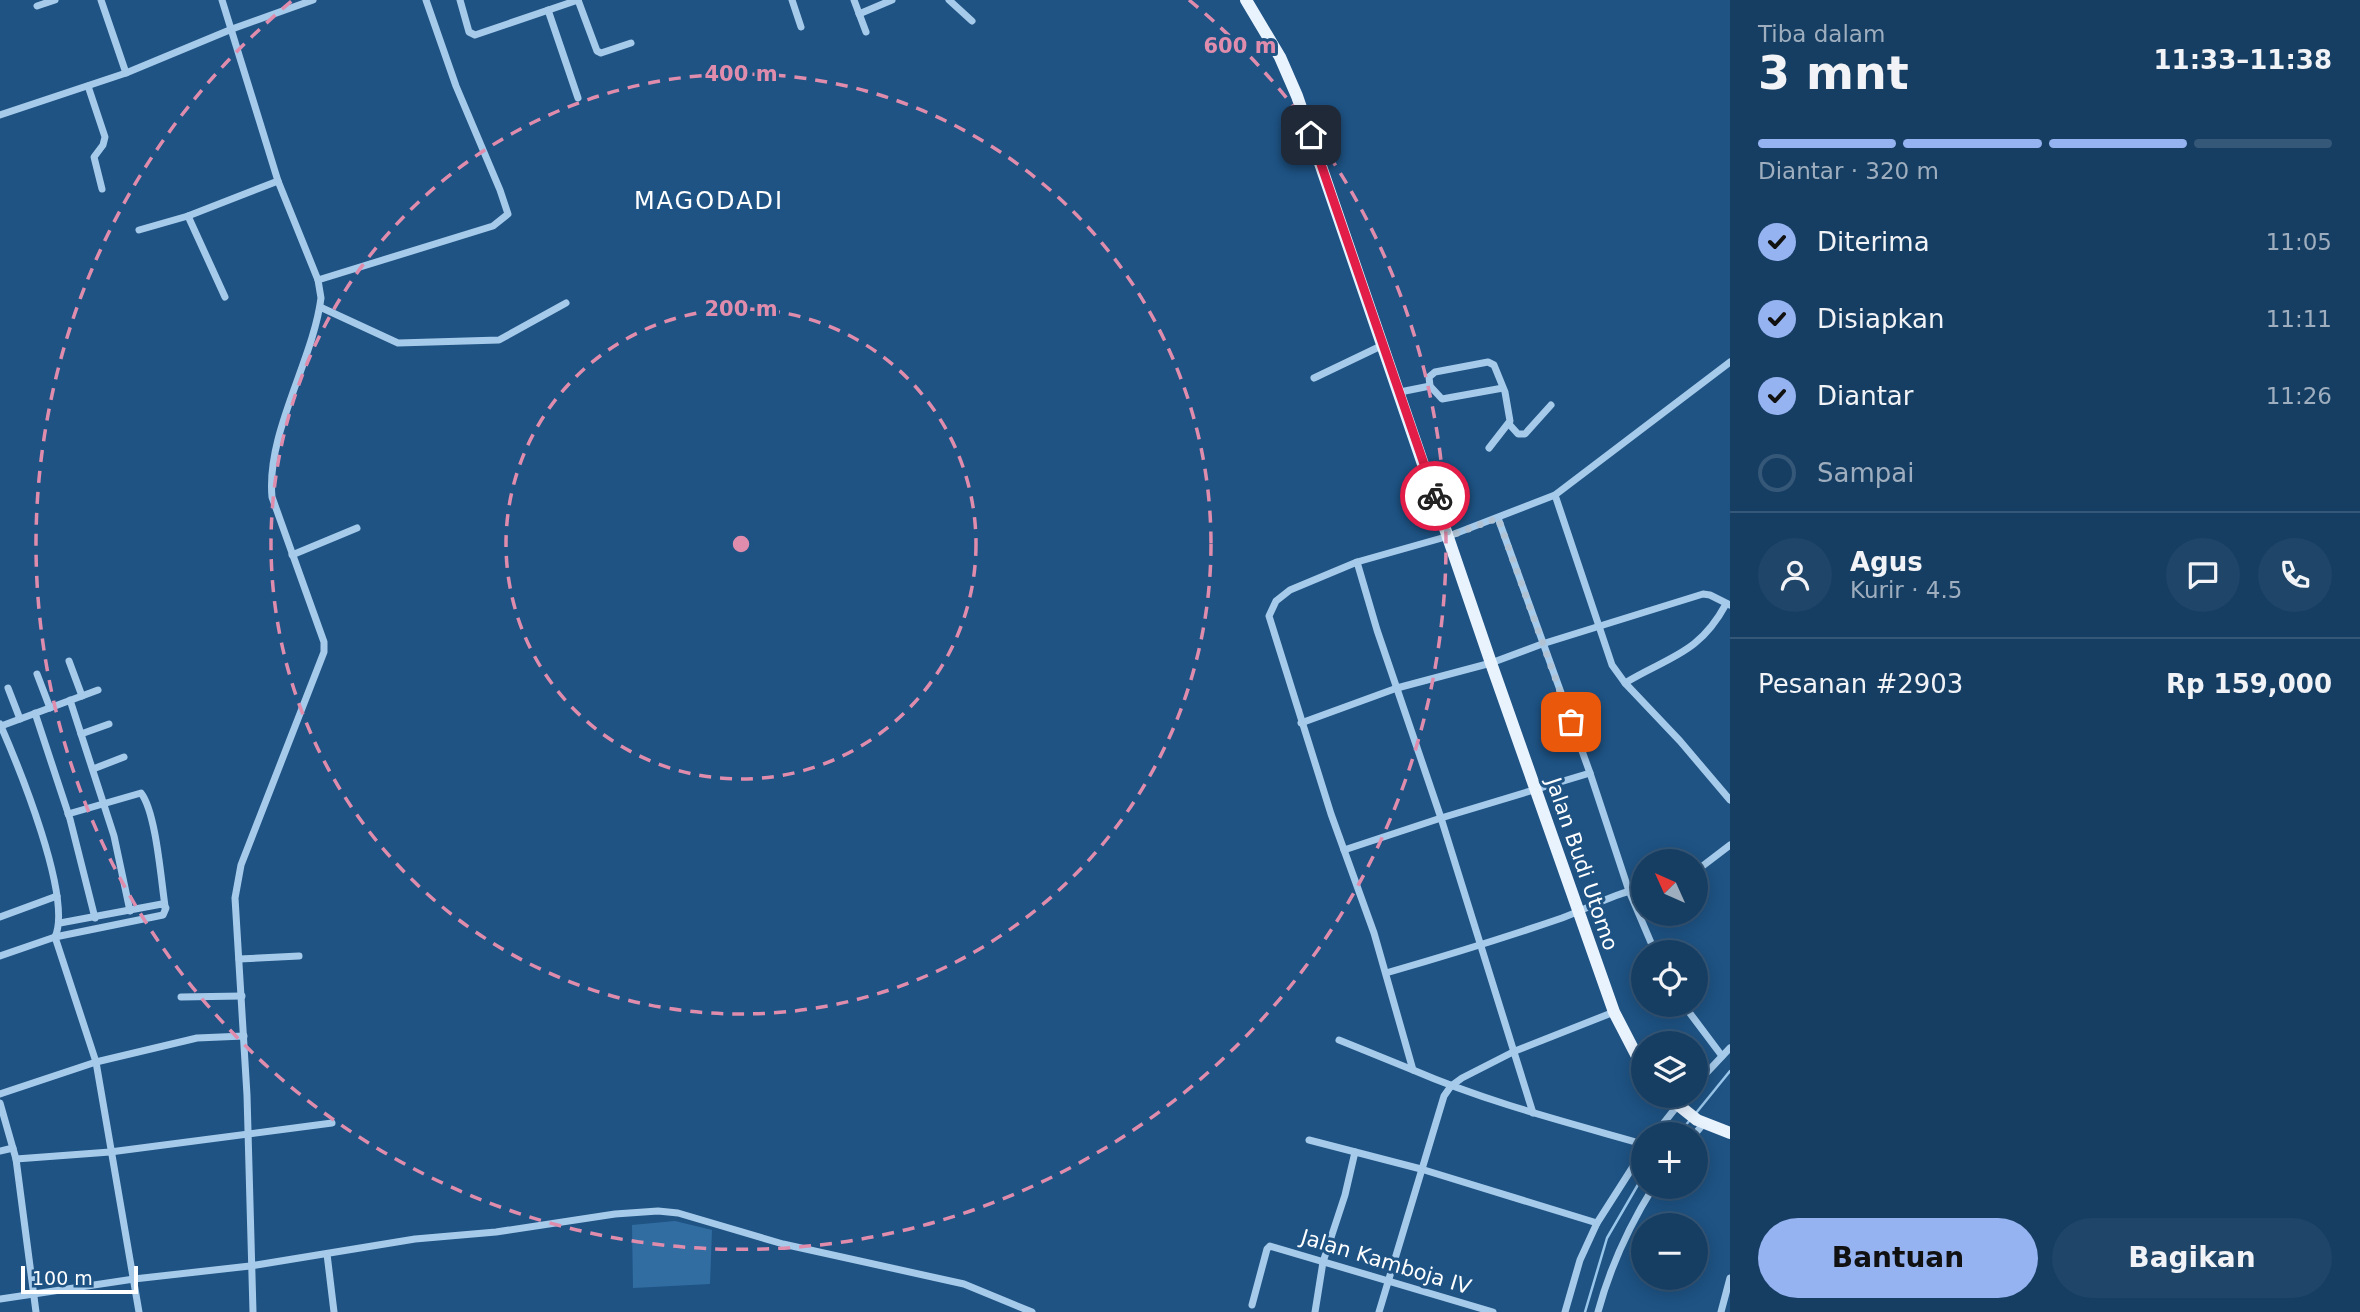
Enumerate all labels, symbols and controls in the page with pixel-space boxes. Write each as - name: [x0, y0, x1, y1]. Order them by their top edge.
- text: Tiba dalam: [1758, 21, 1885, 47]
- text: 600 m: [1203, 34, 1277, 58]
- text: 11:33–11:38: [2153, 45, 2332, 75]
- text: 3 mnt: [1758, 46, 1909, 100]
- text: 400 m: [704, 62, 778, 86]
- pin: [1281, 105, 1341, 165]
- icon: home: [1292, 116, 1330, 154]
- text: Diantar · 320 m: [1758, 158, 1939, 184]
- district label: MAGODADI: [634, 187, 784, 215]
- icon: check: [1758, 223, 1796, 261]
- text: Diterima: [1817, 227, 1930, 257]
- text: 11:05: [2266, 229, 2332, 255]
- text: 200 m: [704, 297, 778, 321]
- icon: check: [1758, 300, 1796, 338]
- text: Disiapkan: [1817, 304, 1944, 334]
- text: 11:11: [2266, 306, 2332, 332]
- icon: check: [1758, 377, 1796, 415]
- text: Diantar: [1817, 381, 1913, 411]
- text: 11:26: [2266, 383, 2332, 409]
- text: Sampai: [1817, 458, 1914, 488]
- courier: [1400, 461, 1470, 531]
- icon: bike: [1416, 477, 1454, 515]
- centre of rings: [729, 532, 753, 556]
- button: person: [1758, 538, 1832, 612]
- button: chat: [2166, 538, 2240, 612]
- button: phone: [2258, 538, 2332, 612]
- text: Agus: [1850, 547, 1923, 577]
- text: Kurir · 4.5: [1850, 577, 1962, 603]
- text: Pesanan #2903: [1758, 669, 1963, 699]
- text: Rp 159,000: [2166, 669, 2332, 699]
- pin: [1541, 692, 1601, 752]
- icon: bag: [1552, 703, 1590, 741]
- street label: Jalan Budi Utomo: [1541, 773, 1623, 954]
- north arrow: [1631, 849, 1708, 926]
- map controls: [1631, 849, 1708, 1290]
- button: locate: [1631, 940, 1708, 1017]
- button: layers: [1631, 1031, 1708, 1108]
- button: +: [1631, 1122, 1708, 1199]
- button: −: [1631, 1213, 1708, 1290]
- button: Bantuan: [1758, 1218, 2038, 1298]
- button: Bagikan: [2052, 1218, 2332, 1298]
- street label: Jalan Kamboja IV: [1296, 1224, 1475, 1299]
- scale bar: [21, 1263, 138, 1295]
- text: 100 m: [32, 1267, 93, 1289]

